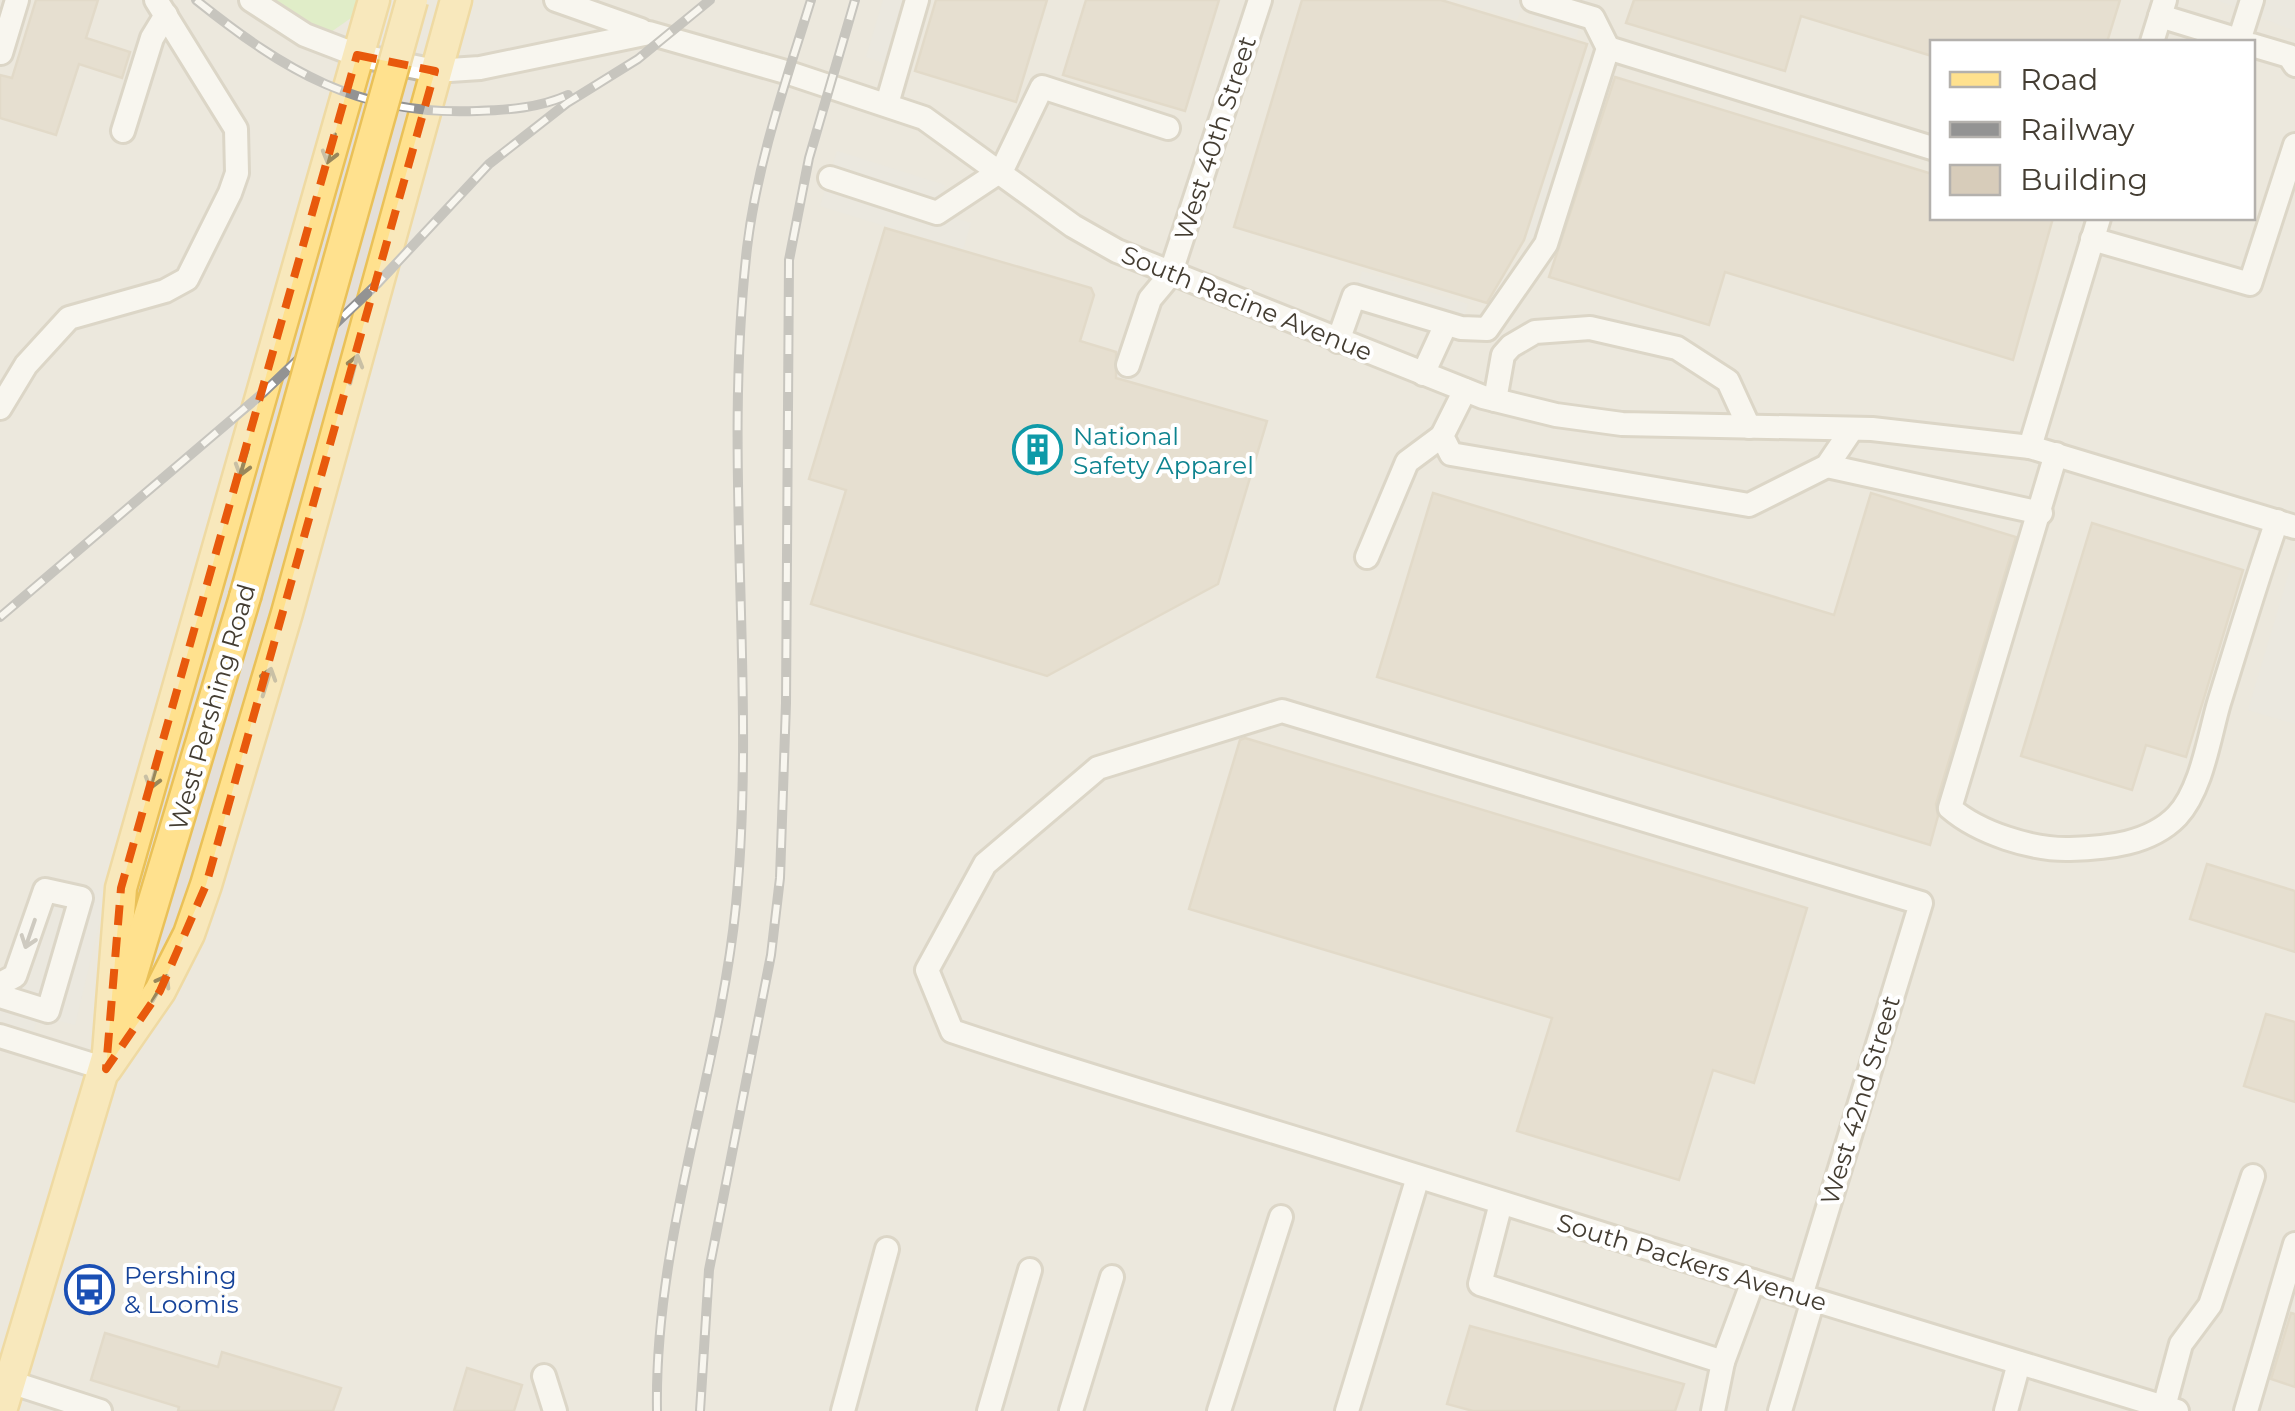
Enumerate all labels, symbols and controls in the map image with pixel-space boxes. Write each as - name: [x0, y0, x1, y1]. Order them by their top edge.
- street label: West 40th Street: [1168, 32, 1262, 244]
- legend: [1930, 40, 2255, 220]
- text: Road: [2020, 61, 2098, 98]
- text: Railway: [2020, 111, 2135, 148]
- one-way arrow: [321, 133, 339, 164]
- text: Building: [2020, 161, 2148, 198]
- street label: South Racine Avenue: [1117, 239, 1377, 367]
- one-way arrow: [346, 354, 364, 385]
- place label: National Safety Apparel: [1073, 421, 1254, 480]
- building icon: National Safety Apparel: [1012, 424, 1064, 476]
- one-way arrow: [234, 446, 252, 478]
- street label: West Pershing Road: [162, 580, 262, 834]
- one-way arrow: [259, 667, 277, 698]
- one-way arrow: [144, 759, 162, 790]
- one-way arrow: [19, 917, 37, 949]
- one-way arrow: [150, 974, 170, 1003]
- street label: West 42nd Street: [1814, 992, 1906, 1208]
- street label: South Packers Avenue: [1554, 1207, 1830, 1317]
- place label: Pershing & Loomis: [124, 1260, 239, 1319]
- bus stop icon: Pershing & Loomis: [63, 1263, 115, 1315]

